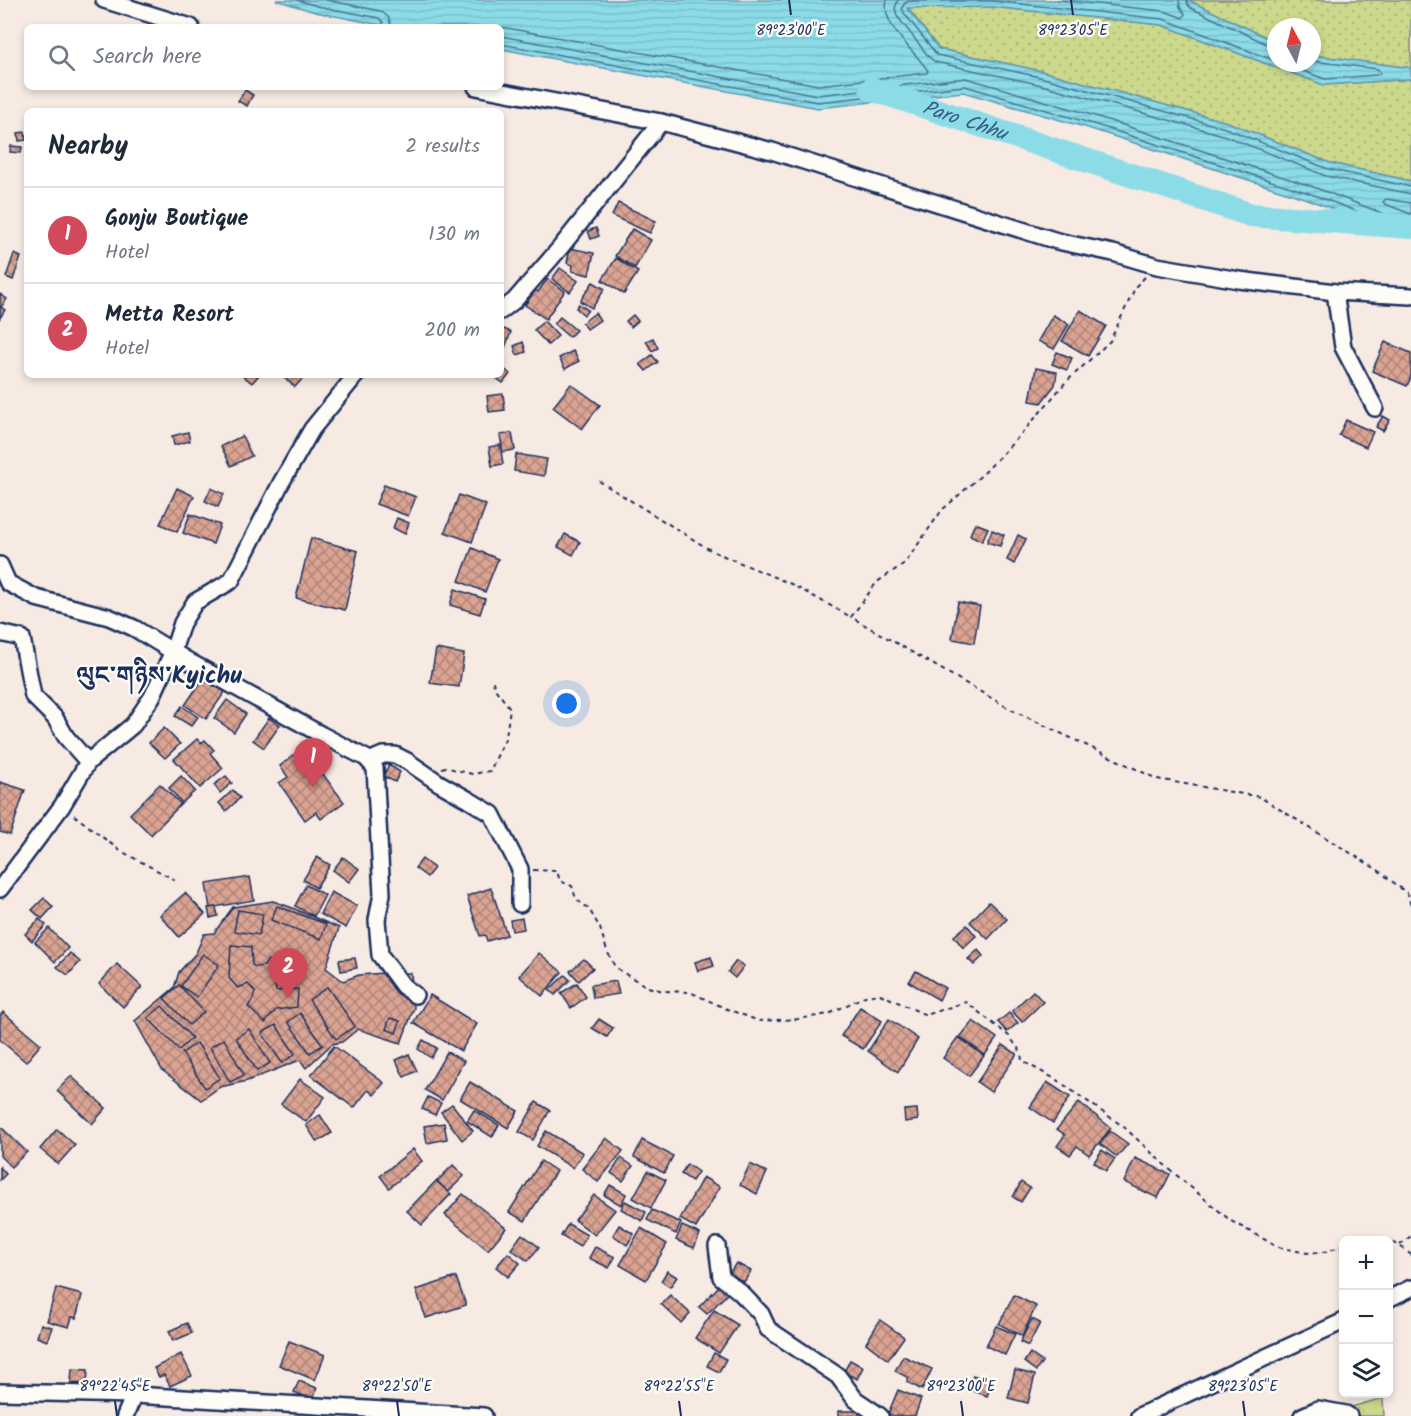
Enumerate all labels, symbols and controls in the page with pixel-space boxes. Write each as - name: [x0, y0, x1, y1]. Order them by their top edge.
- north arrow: [1267, 18, 1321, 72]
- text: 89°23'00"E: [756, 19, 827, 43]
- text: 89°23'05"E: [1038, 19, 1109, 43]
- search box: [24, 24, 504, 90]
- text: Search here: [93, 40, 201, 75]
- icon: search: [45, 41, 78, 74]
- water label: Paro Chhu: [918, 93, 1013, 151]
- text: Nearby: [48, 126, 128, 168]
- text: 2 results: [405, 131, 480, 163]
- text: Gonju Boutique: [105, 202, 248, 237]
- text: 1: [64, 219, 71, 251]
- text: 130 m: [428, 219, 480, 251]
- text: Hotel: [105, 237, 149, 269]
- text: Metta Resort: [105, 298, 234, 333]
- text: 2: [62, 315, 73, 347]
- text: 200 m: [424, 315, 480, 347]
- text: Hotel: [105, 333, 149, 365]
- district label: ལུང་གཉིས་Kyichu: [76, 656, 242, 696]
- your location: [552, 689, 581, 718]
- pin: 1: [294, 738, 332, 788]
- pin: 2: [268, 948, 308, 998]
- map controls: [1339, 1236, 1393, 1398]
- button: +: [1339, 1236, 1393, 1290]
- button: −: [1339, 1290, 1393, 1344]
- button: layers: [1339, 1344, 1393, 1398]
- text: 89°22'45"E: [79, 1375, 152, 1399]
- text: 89°22'50"E: [362, 1375, 433, 1399]
- text: 89°22'55"E: [644, 1375, 716, 1399]
- text: 89°23'00"E: [926, 1375, 997, 1399]
- text: 89°23'05"E: [1208, 1375, 1279, 1399]

